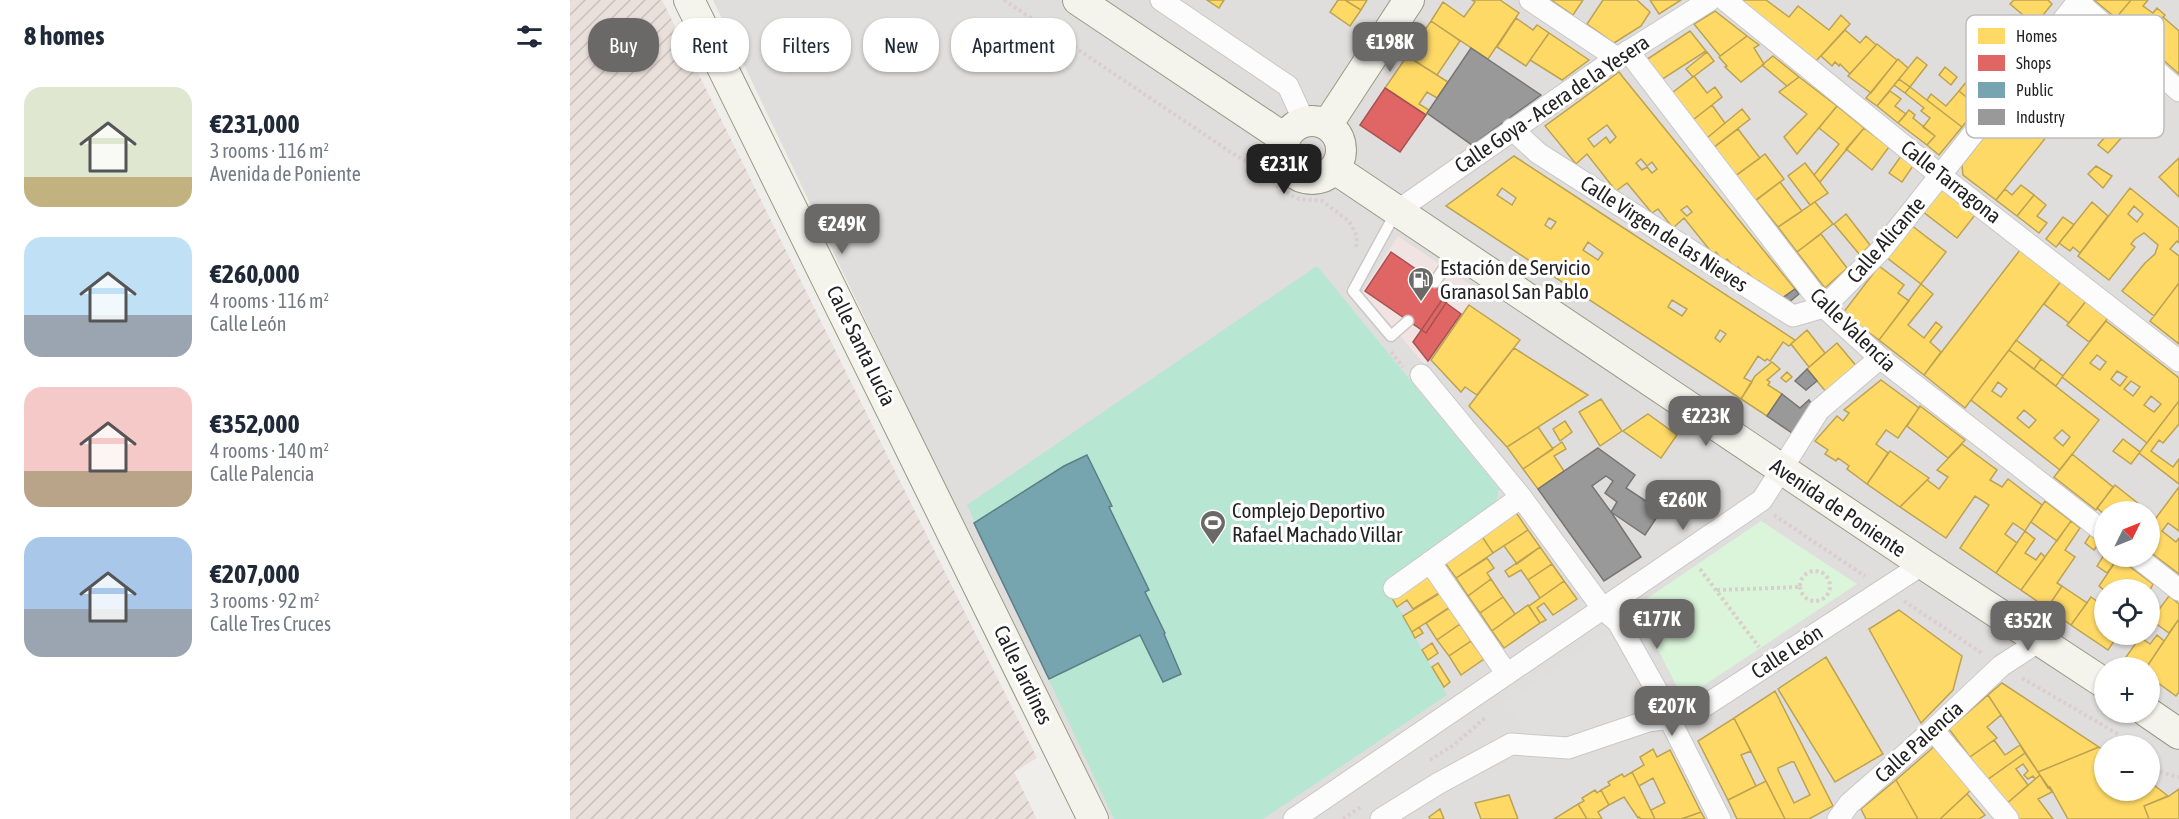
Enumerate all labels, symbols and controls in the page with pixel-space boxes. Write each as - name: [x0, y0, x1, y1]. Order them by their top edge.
- legend: [1966, 15, 2164, 138]
- chip: Buy: [588, 18, 659, 72]
- chip: Rent: [671, 18, 749, 72]
- chip: Filters: [761, 18, 851, 72]
- chip: New: [863, 18, 939, 72]
- chip: Apartment: [951, 18, 1076, 72]
- icon: filters: [513, 20, 546, 53]
- text: 8 homes: [24, 21, 104, 51]
- pin: €198K: [1348, 22, 1432, 73]
- text: Homes: [2016, 27, 2058, 45]
- street label: Calle Goya - Acera de la Yesera: [1450, 29, 1653, 177]
- text: €198K: [1367, 30, 1414, 53]
- text: Shops: [2016, 54, 2052, 73]
- text: Public: [2016, 81, 2053, 99]
- text: Industry: [2016, 108, 2065, 127]
- text: €231,000: [210, 109, 300, 139]
- icon: home: [72, 111, 144, 183]
- street label: Calle Tarragona: [1897, 135, 2006, 228]
- text: 3 rooms · 116 m²: [210, 139, 329, 162]
- pin: €231K: [1242, 144, 1326, 195]
- text: €231K: [1261, 152, 1308, 175]
- text: Avenida de Poniente: [210, 162, 361, 185]
- street label: Calle Virgen de las Nieves: [1577, 170, 1753, 296]
- street label: Calle Alicante: [1841, 191, 1929, 287]
- pin: €249K: [800, 204, 884, 255]
- text: €249K: [819, 212, 866, 235]
- place label: Estación de Servicio Granasol San Pablo: [1440, 255, 1591, 303]
- text: €260,000: [210, 259, 300, 289]
- icon: home: [72, 261, 144, 333]
- fuel station icon: Estación de Servicio Granasol San Pablo: [1406, 265, 1436, 303]
- street label: Calle Santa Lucía: [822, 282, 901, 410]
- street label: Calle Valencia: [1806, 283, 1901, 376]
- text: 4 rooms · 116 m²: [210, 289, 329, 312]
- text: Calle León: [210, 312, 286, 335]
- pin: €223K: [1664, 396, 1748, 447]
- text: €223K: [1683, 404, 1730, 427]
- text: €352,000: [210, 409, 300, 439]
- icon: home: [72, 411, 144, 483]
- text: 4 rooms · 140 m²: [210, 439, 329, 462]
- street label: Avenida de Poniente: [1766, 453, 1911, 561]
- text: Calle Palencia: [210, 462, 314, 485]
- pin: €260K: [1641, 480, 1725, 531]
- text: €260K: [1660, 488, 1707, 511]
- place label: Complejo Deportivo Rafael Machado Villar: [1232, 498, 1403, 546]
- north arrow: [2094, 501, 2160, 567]
- map controls: [2094, 501, 2160, 801]
- sports icon: Complejo Deportivo Rafael Machado Villar: [1198, 508, 1228, 546]
- text: €207,000: [210, 559, 300, 589]
- icon: home: [72, 561, 144, 633]
- button: locate: [2094, 579, 2160, 645]
- text: 3 rooms · 92 m²: [210, 589, 320, 612]
- pin: €177K: [1615, 599, 1699, 650]
- pin: €352K: [1986, 601, 2070, 652]
- text: €177K: [1634, 607, 1681, 630]
- text: €352K: [2005, 609, 2052, 632]
- text: Calle Tres Cruces: [210, 612, 331, 635]
- street label: Calle León: [1746, 619, 1827, 683]
- street label: Calle Jardines: [990, 621, 1058, 728]
- button: +: [2094, 657, 2160, 723]
- pin: €207K: [1630, 686, 1714, 737]
- text: €207K: [1649, 694, 1696, 717]
- street label: Calle Palencia: [1870, 696, 1967, 787]
- button: −: [2094, 735, 2160, 801]

